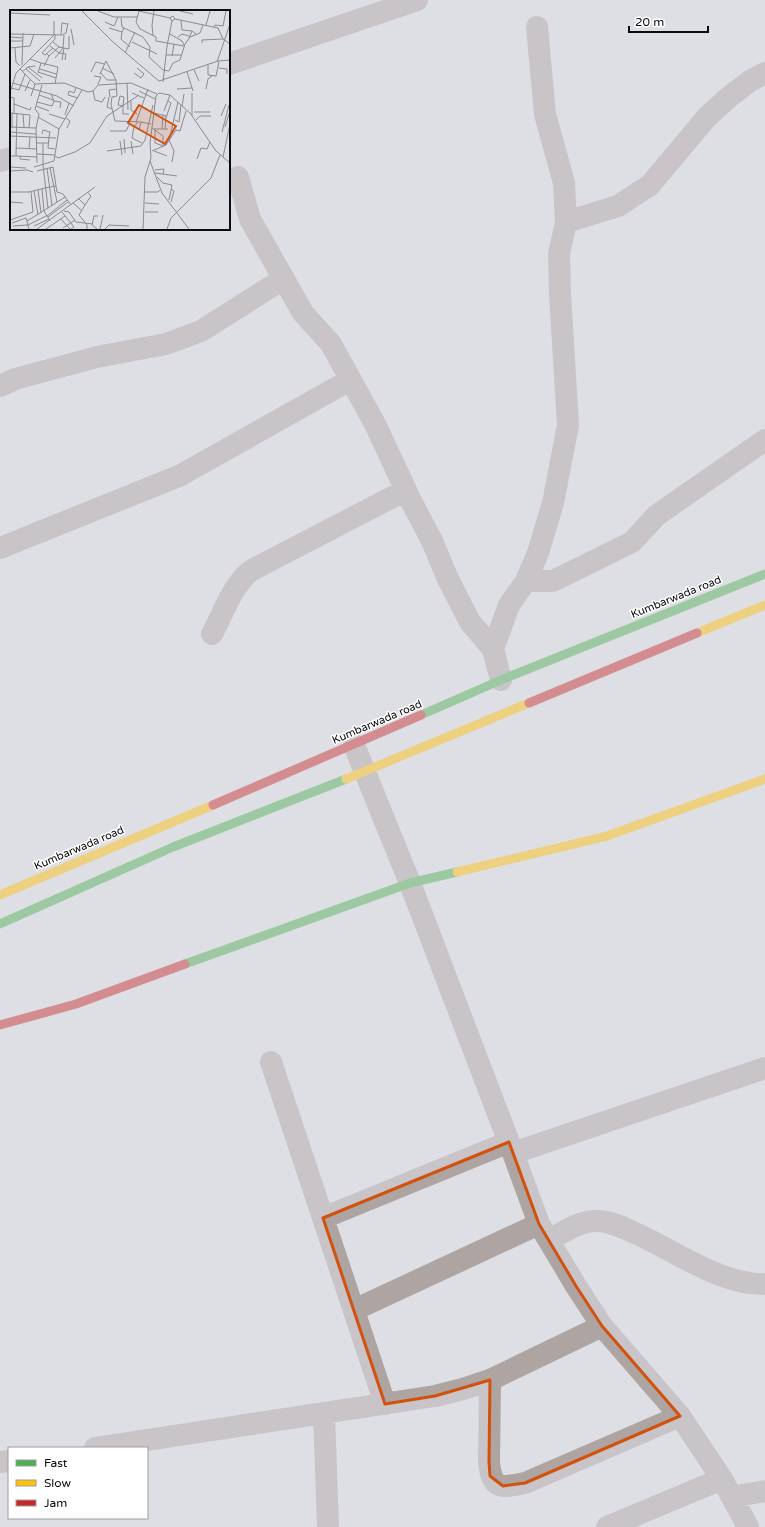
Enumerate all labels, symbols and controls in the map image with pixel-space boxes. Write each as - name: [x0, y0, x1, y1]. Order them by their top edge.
- scale bar: [629, 8, 708, 34]
- inset map: [10, 10, 230, 230]
- text: 20 m: [635, 15, 664, 29]
- street label: Kumbarwada road: [629, 573, 723, 621]
- street label: Kumbarwada road: [330, 697, 424, 747]
- street label: Kumbarwada road: [32, 823, 126, 873]
- legend: [8, 1447, 148, 1519]
- text: Fast: [44, 1456, 68, 1470]
- text: Slow: [44, 1476, 71, 1490]
- text: Jam: [44, 1496, 67, 1510]

